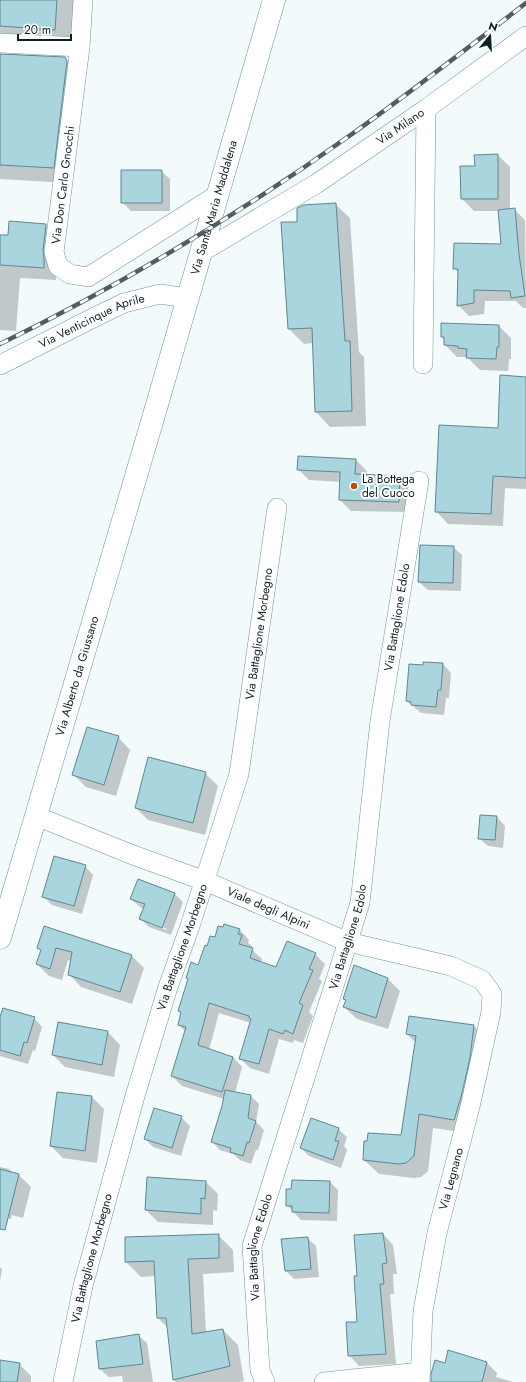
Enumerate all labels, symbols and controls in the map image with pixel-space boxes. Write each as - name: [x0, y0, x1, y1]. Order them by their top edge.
- scale bar: [18, 16, 71, 42]
- north arrow: [470, 16, 510, 56]
- text: N: [486, 18, 500, 35]
- text: 20 m: [24, 21, 51, 39]
- street label: Via Milano: [373, 103, 428, 149]
- street label: Via Don Carlo Gnocchi: [47, 125, 79, 245]
- street label: Via Santa Maria Maddalena: [186, 138, 242, 277]
- street label: Via Venticinque Aprile: [36, 289, 146, 353]
- place label: La Bottega del Cuoco: [362, 470, 415, 502]
- marker: La Bottega del Cuoco: [349, 481, 359, 491]
- street label: Via Battaglione Edolo: [379, 562, 415, 673]
- street label: Via Battaglione Morbegno: [241, 566, 277, 701]
- street label: Via Alberto da Giussano: [51, 613, 103, 738]
- street label: Via Battaglione Morbegno: [152, 881, 212, 1013]
- street label: Viale degli Alpini: [224, 882, 313, 934]
- street label: Via Battaglione Edolo: [324, 883, 371, 992]
- street label: Via Legnano: [434, 1145, 468, 1212]
- street label: Via Battaglione Morbegno: [67, 1191, 117, 1325]
- street label: Via Battaglione Edolo: [243, 1191, 277, 1301]

